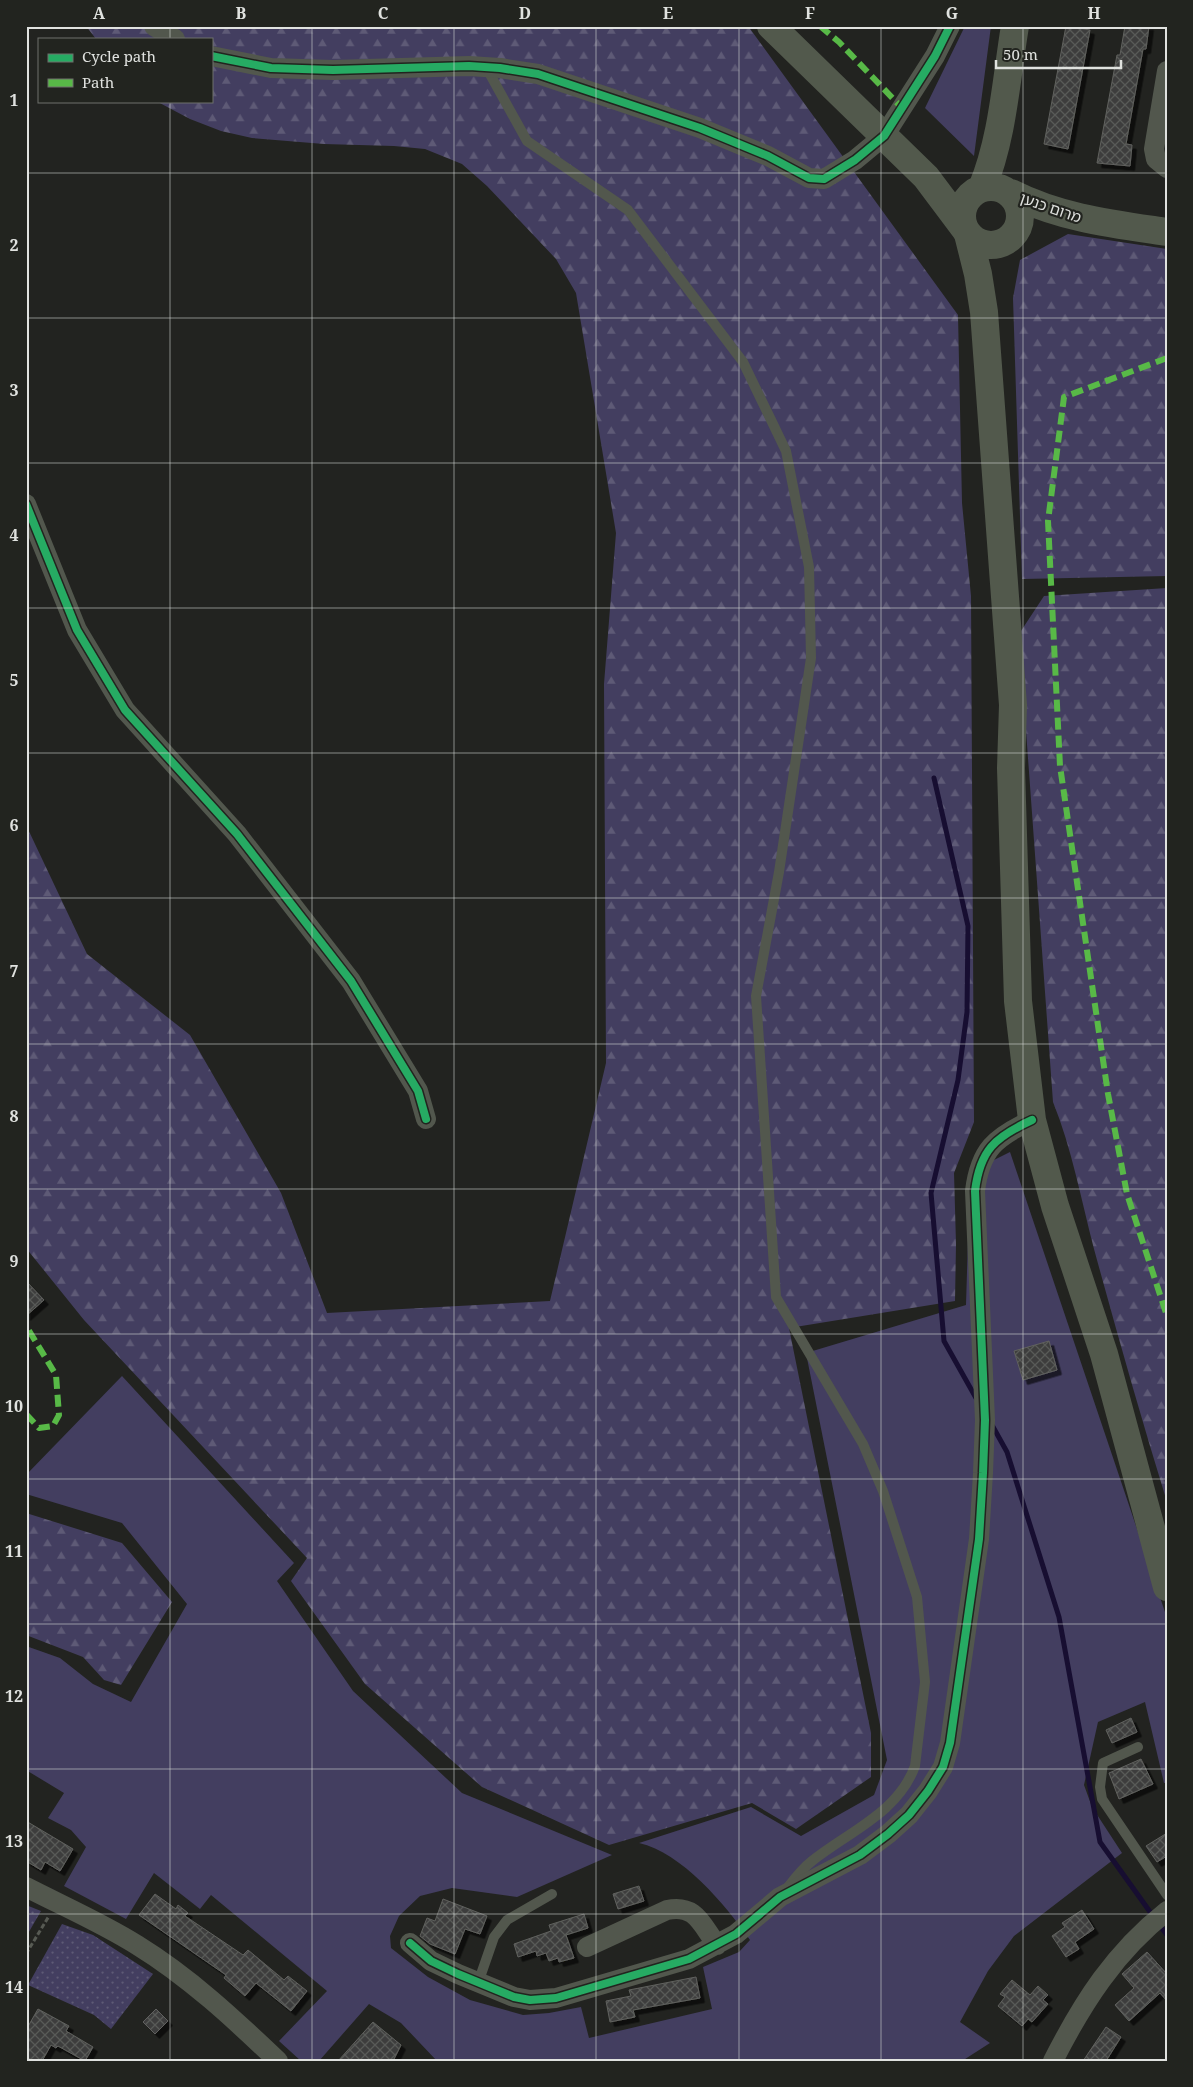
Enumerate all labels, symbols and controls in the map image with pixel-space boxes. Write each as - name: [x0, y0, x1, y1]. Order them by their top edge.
- text: A: [93, 2, 106, 24]
- text: B: [236, 2, 247, 24]
- text: C: [378, 2, 389, 24]
- text: D: [519, 2, 531, 24]
- text: E: [663, 2, 673, 24]
- text: F: [805, 2, 815, 24]
- text: G: [946, 2, 958, 24]
- text: H: [1087, 2, 1101, 24]
- legend: [38, 38, 212, 102]
- scale bar: [996, 38, 1120, 70]
- text: 50 m: [1003, 44, 1038, 64]
- text: Cycle path: [82, 46, 157, 66]
- text: Path: [82, 72, 115, 92]
- text: 1: [9, 89, 19, 111]
- street label: מרום כנען: [1018, 187, 1084, 227]
- text: 2: [9, 234, 19, 256]
- text: 3: [9, 379, 19, 401]
- text: 4: [9, 524, 19, 546]
- text: 5: [9, 669, 19, 691]
- text: 6: [9, 814, 19, 836]
- text: 7: [9, 960, 19, 982]
- text: 8: [9, 1105, 19, 1127]
- text: 9: [9, 1250, 19, 1272]
- text: 10: [5, 1395, 23, 1417]
- text: 11: [5, 1540, 23, 1562]
- text: 12: [5, 1685, 23, 1707]
- text: 13: [5, 1830, 23, 1852]
- text: 14: [5, 1976, 23, 1998]

